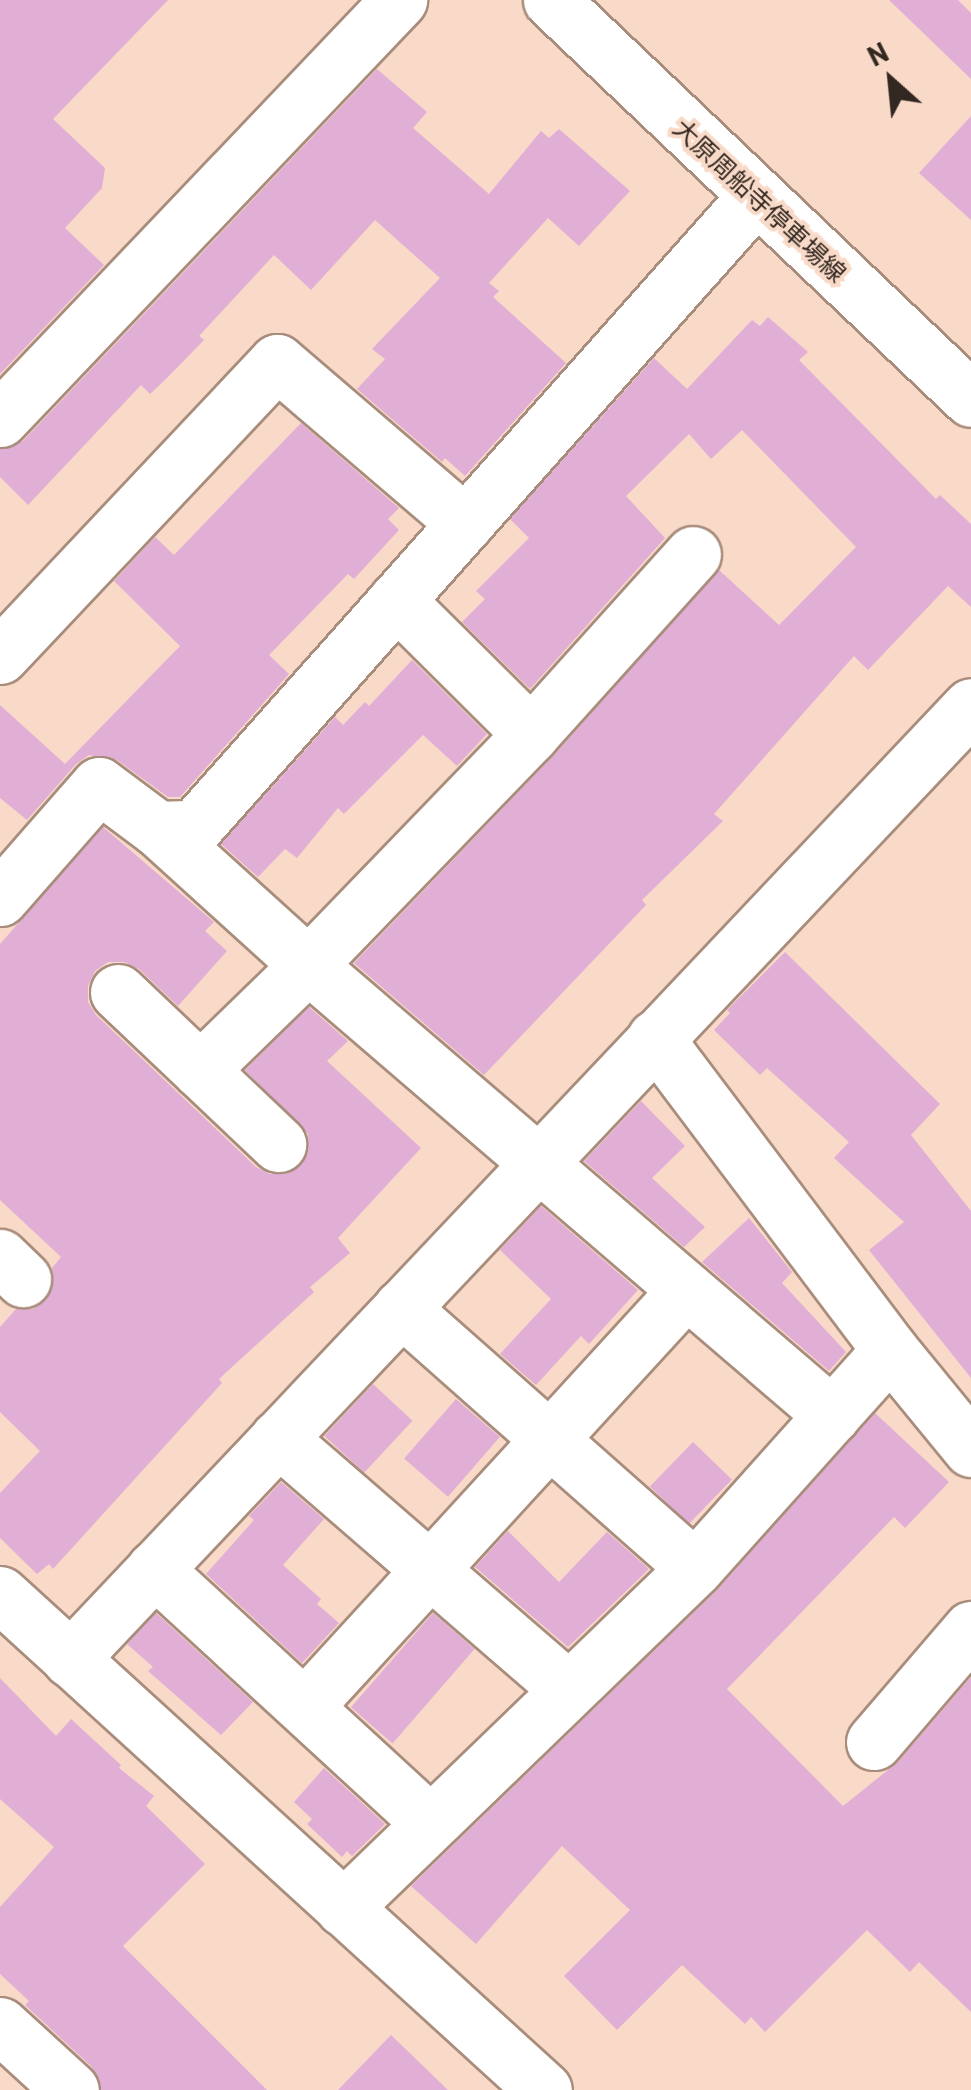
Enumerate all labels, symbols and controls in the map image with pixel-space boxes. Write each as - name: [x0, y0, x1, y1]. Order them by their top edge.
- north arrow: [841, 30, 941, 130]
- text: N: [861, 34, 893, 73]
- street label: 大原周船寺停車場線: [667, 112, 853, 288]

